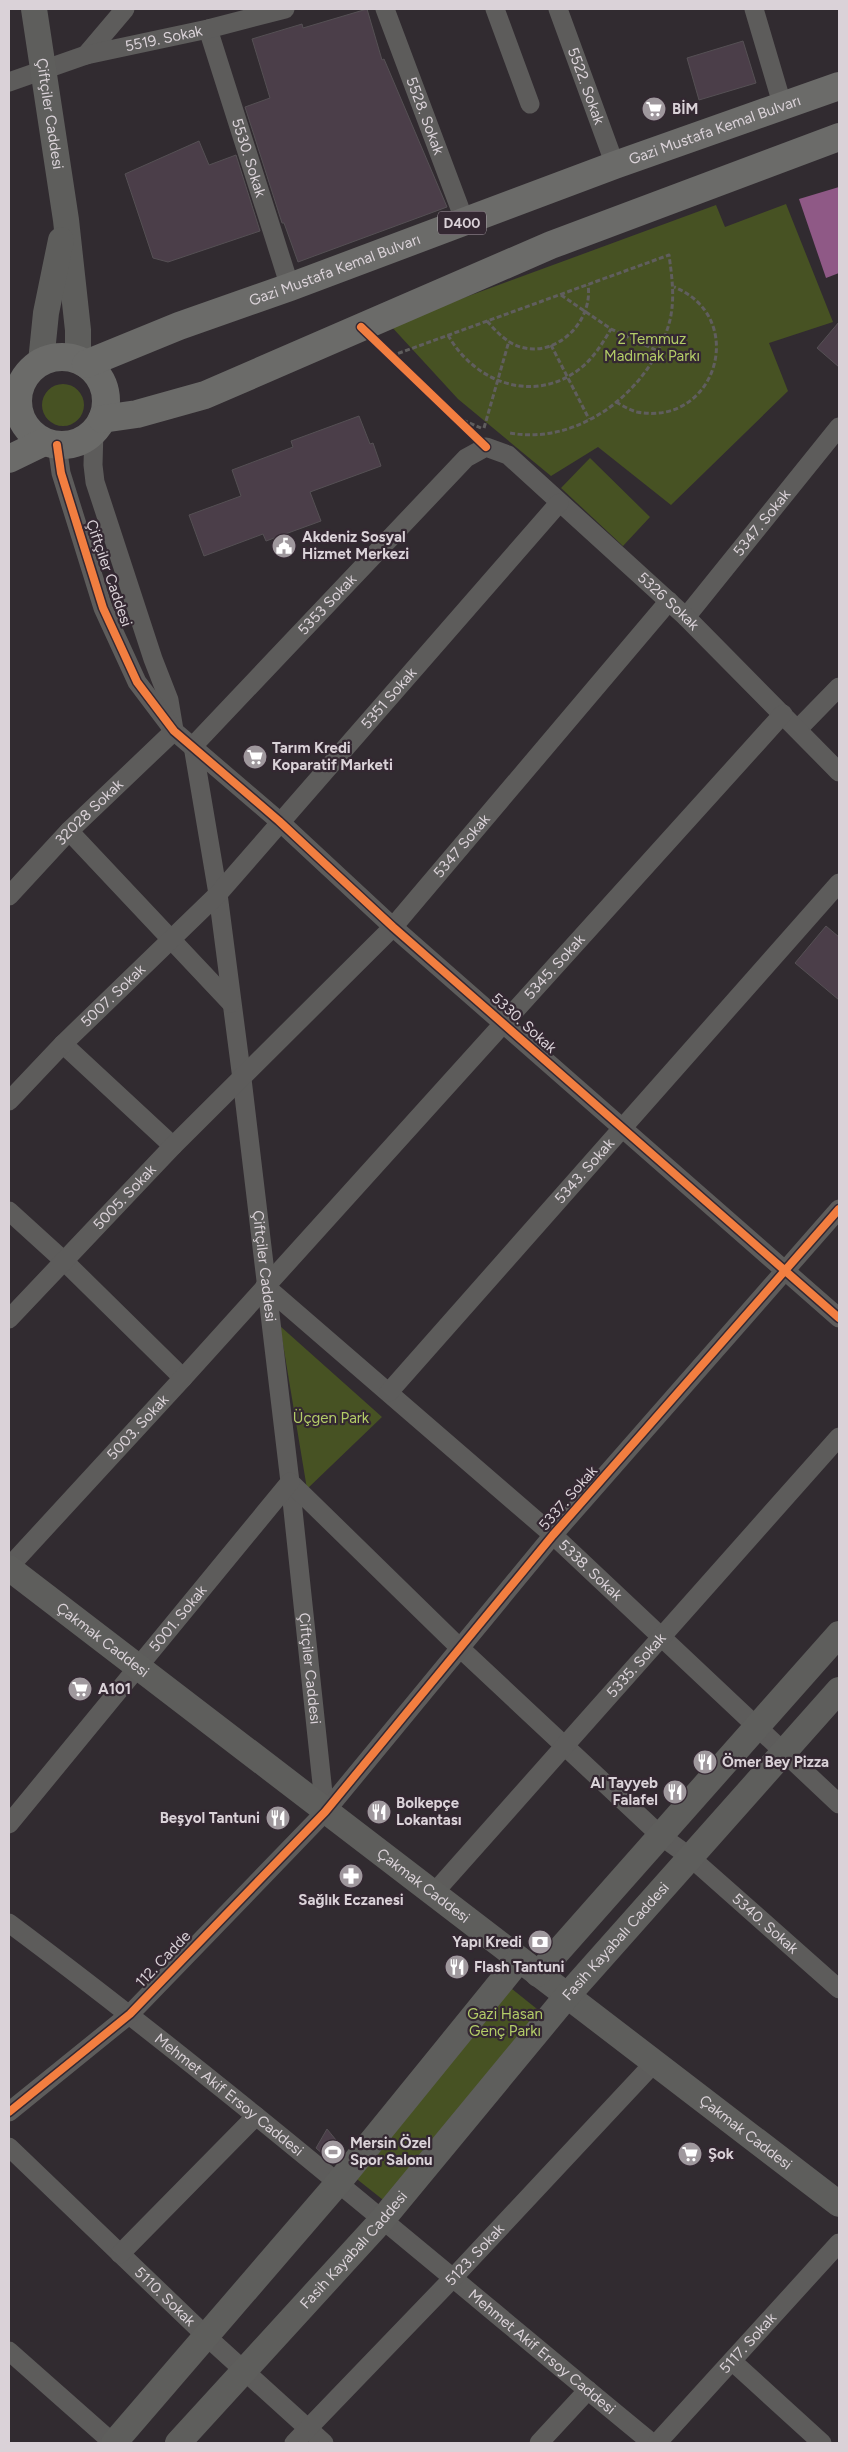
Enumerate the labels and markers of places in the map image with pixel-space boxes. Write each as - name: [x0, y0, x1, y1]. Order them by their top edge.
- supermarket icon: BİM: [641, 96, 667, 122]
- place label: BİM: [672, 99, 698, 118]
- place label: Akdeniz Sosyal Hizmet Merkezi: [302, 528, 409, 563]
- public building icon: Akdeniz Sosyal Hizmet Merkezi: [271, 533, 297, 559]
- place label: Tarım Kredi Koparatif Marketi: [272, 739, 393, 774]
- supermarket icon: Tarım Kredi Koparatif Marketi: [242, 744, 268, 770]
- supermarket icon: A101: [67, 1676, 93, 1702]
- place label: A101: [98, 1680, 131, 1698]
- restaurant icon: Ömer Bey Pizza: [692, 1749, 718, 1775]
- place label: Ömer Bey Pizza: [722, 1752, 829, 1771]
- place label: Al Tayyeb Falafel: [590, 1774, 658, 1809]
- restaurant icon: Al Tayyeb Falafel: [662, 1779, 688, 1805]
- place label: Bolkepçe Lokantası: [396, 1794, 462, 1829]
- restaurant icon: Bolkepçe Lokantası: [366, 1799, 392, 1825]
- restaurant icon: Beşyol Tantuni: [265, 1805, 291, 1831]
- place label: Beşyol Tantuni: [160, 1809, 260, 1827]
- pharmacy icon: Sağlık Eczanesi: [338, 1863, 364, 1889]
- place label: Sağlık Eczanesi: [298, 1891, 404, 1909]
- bank icon: Yapı Kredi: [527, 1929, 553, 1955]
- place label: Yapı Kredi: [452, 1933, 522, 1951]
- restaurant icon: Flash Tantuni: [444, 1954, 470, 1980]
- place label: Flash Tantuni: [474, 1958, 564, 1976]
- place label: Mersin Özel Spor Salonu: [350, 2133, 433, 2169]
- sports icon: Mersin Özel Spor Salonu: [320, 2139, 346, 2165]
- supermarket icon: Şok: [677, 2141, 703, 2167]
- place label: Şok: [708, 2145, 734, 2163]

